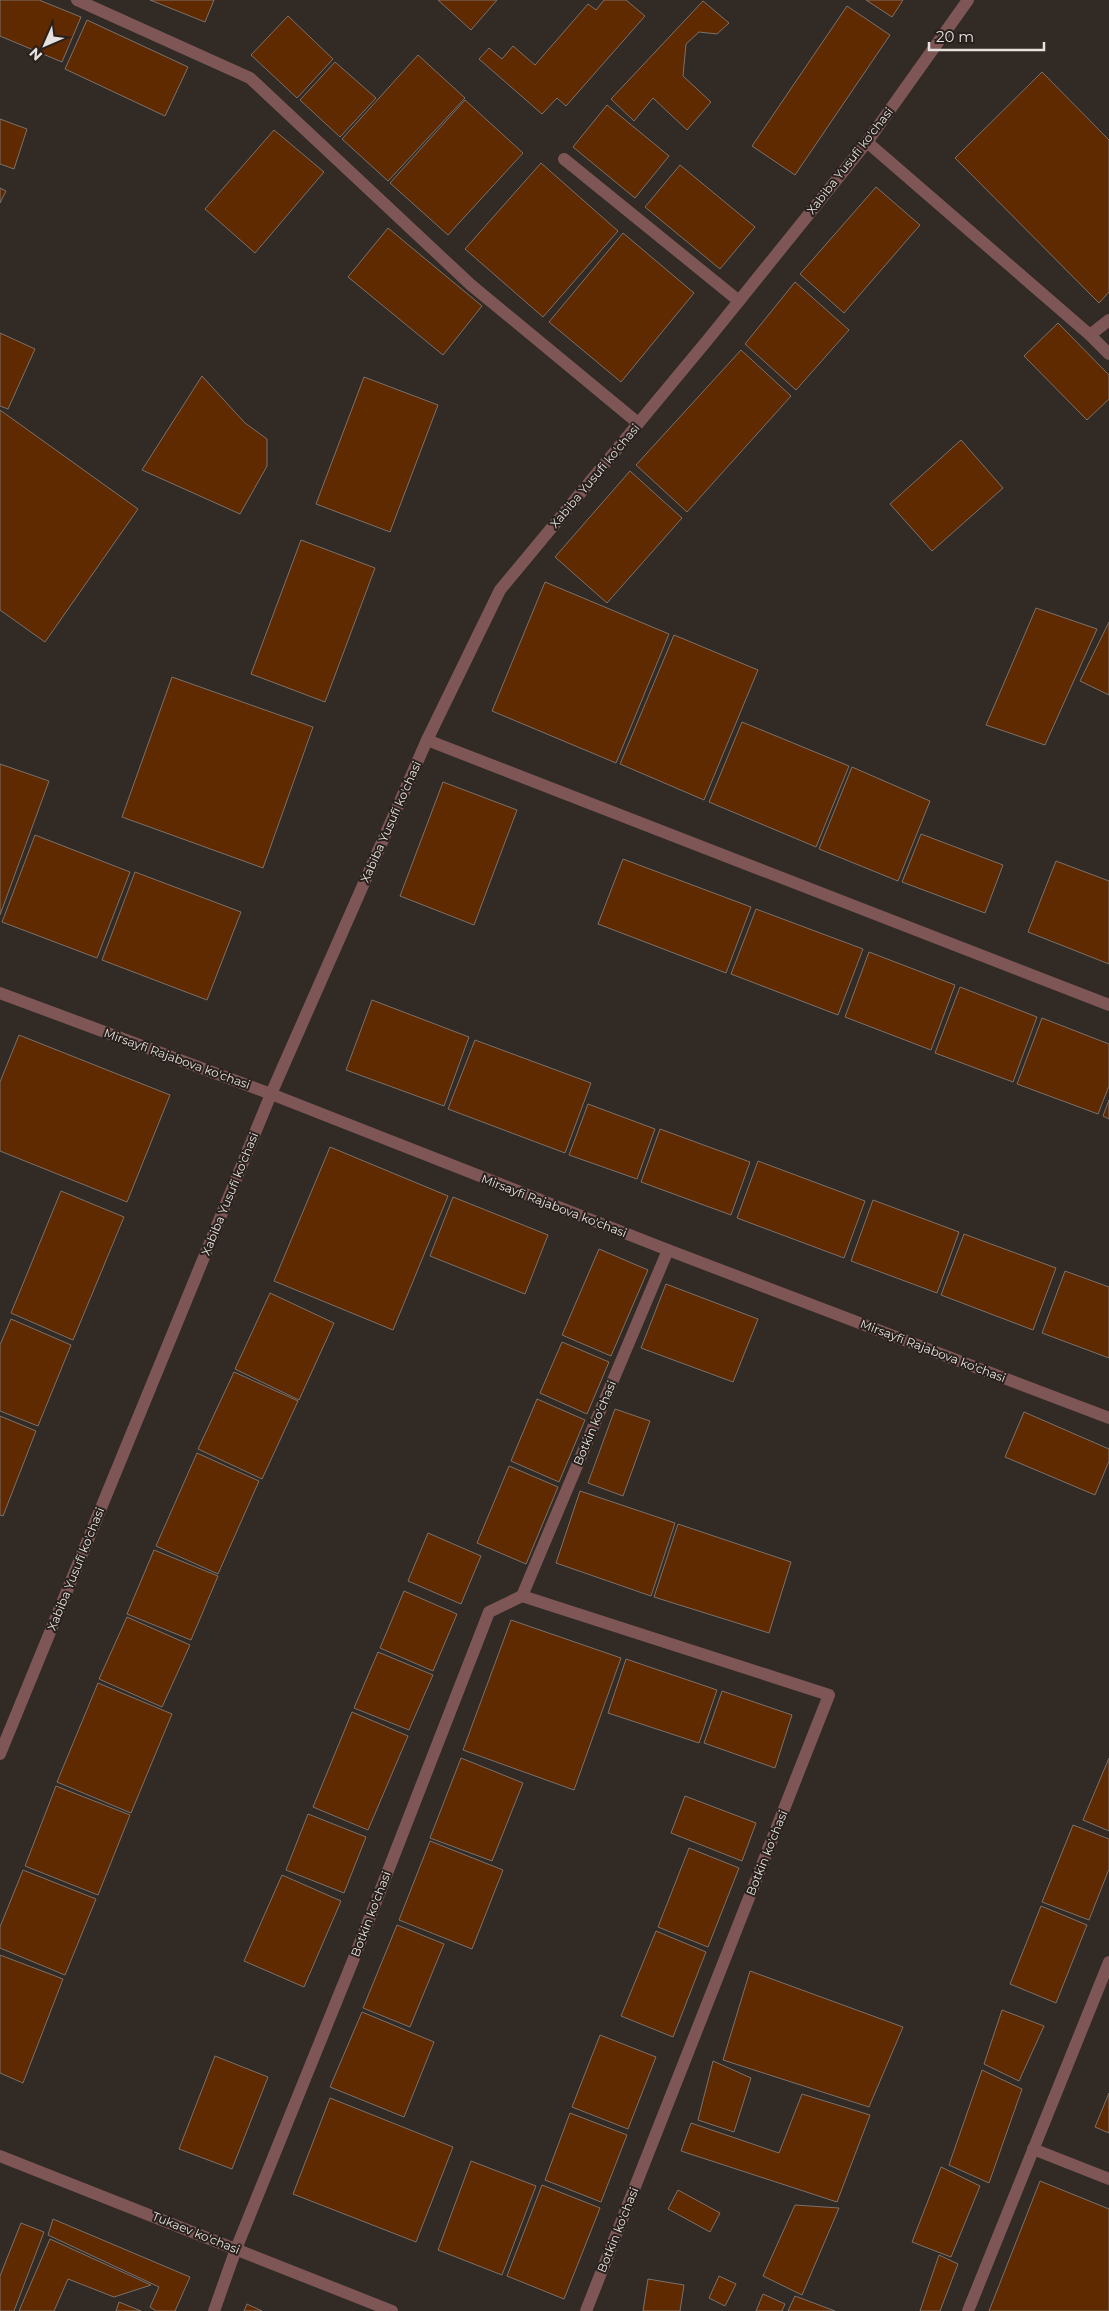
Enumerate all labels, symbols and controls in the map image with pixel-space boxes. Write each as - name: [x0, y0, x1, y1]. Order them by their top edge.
- north arrow: [20, 20, 70, 70]
- scale bar: [929, 20, 1044, 52]
- text: 20 m: [936, 27, 974, 46]
- text: N: [25, 44, 46, 65]
- street label: Xabiba Yusufi ko'chasi: [803, 104, 896, 217]
- street label: Xabiba Yusufi ko'chasi: [547, 420, 643, 531]
- street label: Xabiba Yusufi ko'chasi: [357, 759, 424, 885]
- street label: Mirsayfi Rajabova ko'chasi: [102, 1025, 252, 1092]
- street label: Xabiba Yusufi ko'chasi: [198, 1130, 261, 1258]
- street label: Mirsayfi Rajabova ko'chasi: [479, 1171, 629, 1240]
- street label: Mirsayfi Rajabova ko'chasi: [858, 1316, 1008, 1385]
- street label: Botkin ko'chasi: [570, 1378, 619, 1467]
- street label: Xabiba Yusufi ko'chasi: [44, 1505, 107, 1633]
- street label: Botkin ko'chasi: [743, 1808, 790, 1898]
- street label: Botkin ko'chasi: [347, 1869, 394, 1959]
- street label: Botkin ko'chasi: [594, 2185, 641, 2275]
- street label: Tukaev ko'chasi: [150, 2208, 242, 2257]

